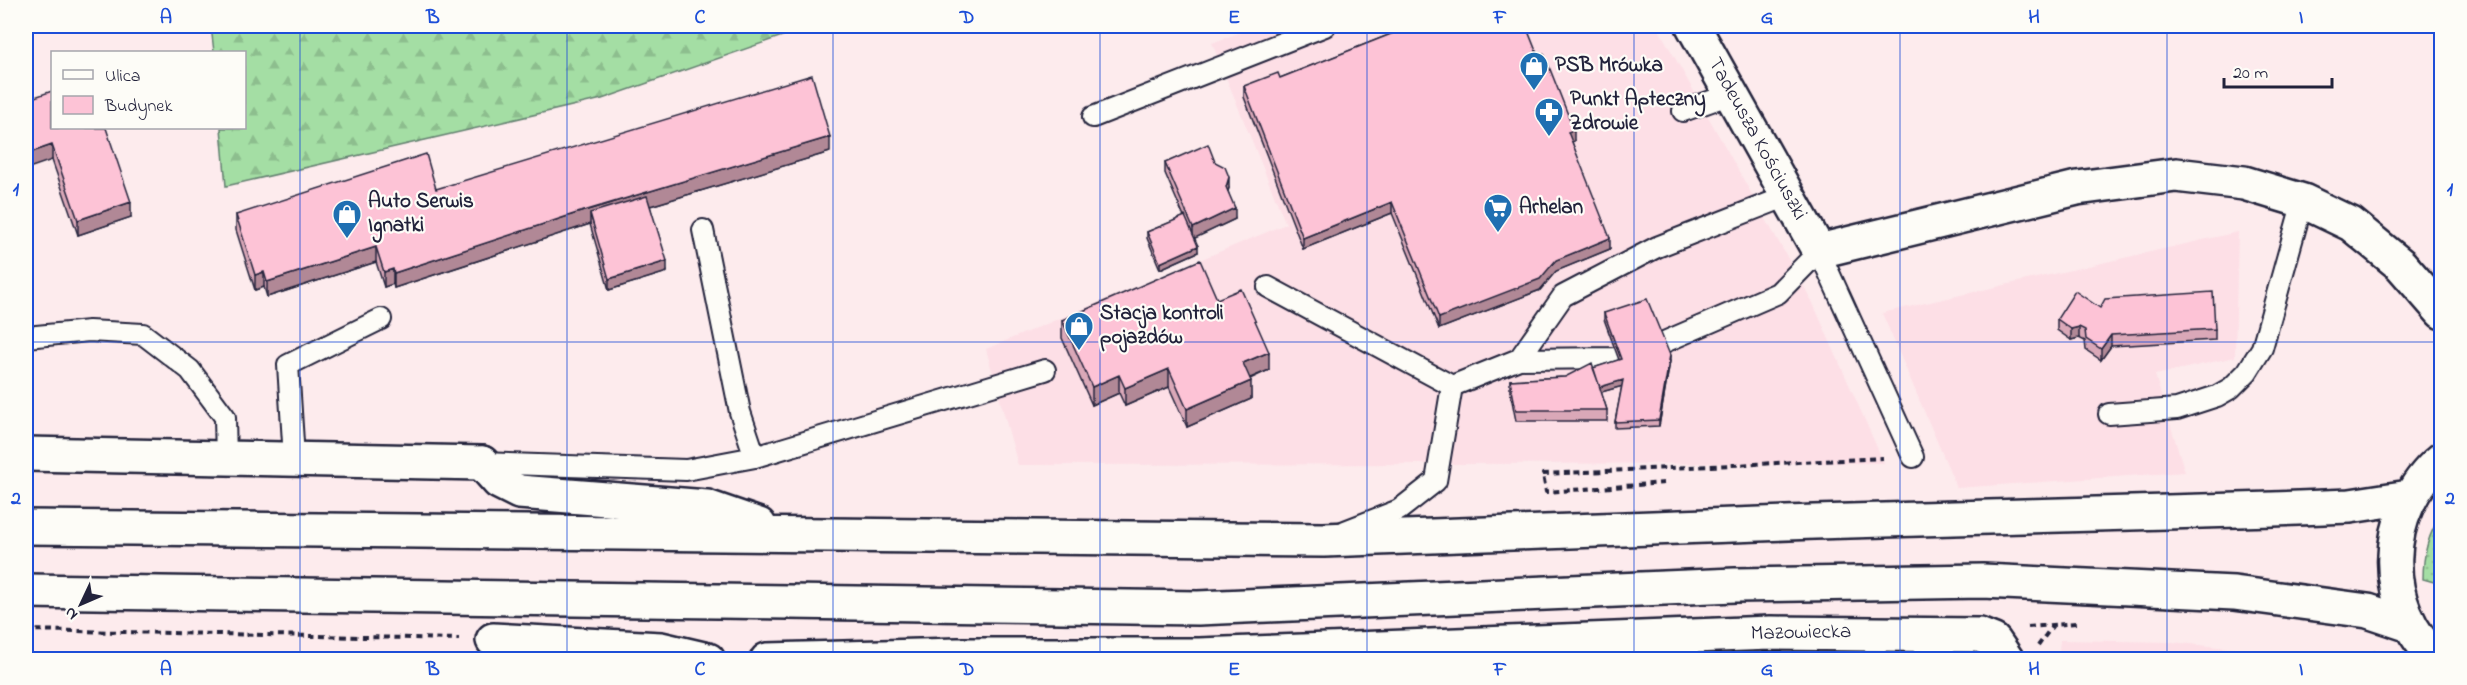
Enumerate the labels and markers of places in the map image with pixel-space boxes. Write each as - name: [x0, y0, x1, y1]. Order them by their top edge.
- shop icon: PSB Mrówka: [1518, 50, 1550, 92]
- place label: PSB Mrówka: [1555, 51, 1663, 81]
- place label: Punkt Apteczny Zdrowie: [1570, 85, 1706, 139]
- pharmacy icon: Punkt Apteczny Zdrowie: [1533, 96, 1565, 138]
- place label: Auto Serwis Ignatki: [368, 187, 474, 243]
- supermarket icon: Arhelan: [1482, 192, 1514, 234]
- place label: Arhelan: [1519, 193, 1583, 223]
- shop icon: Auto Serwis Ignatki: [331, 198, 363, 240]
- place label: Stacja kontroli pojazdów: [1100, 299, 1224, 353]
- shop icon: Stacja kontroli pojazdów: [1063, 310, 1095, 352]

